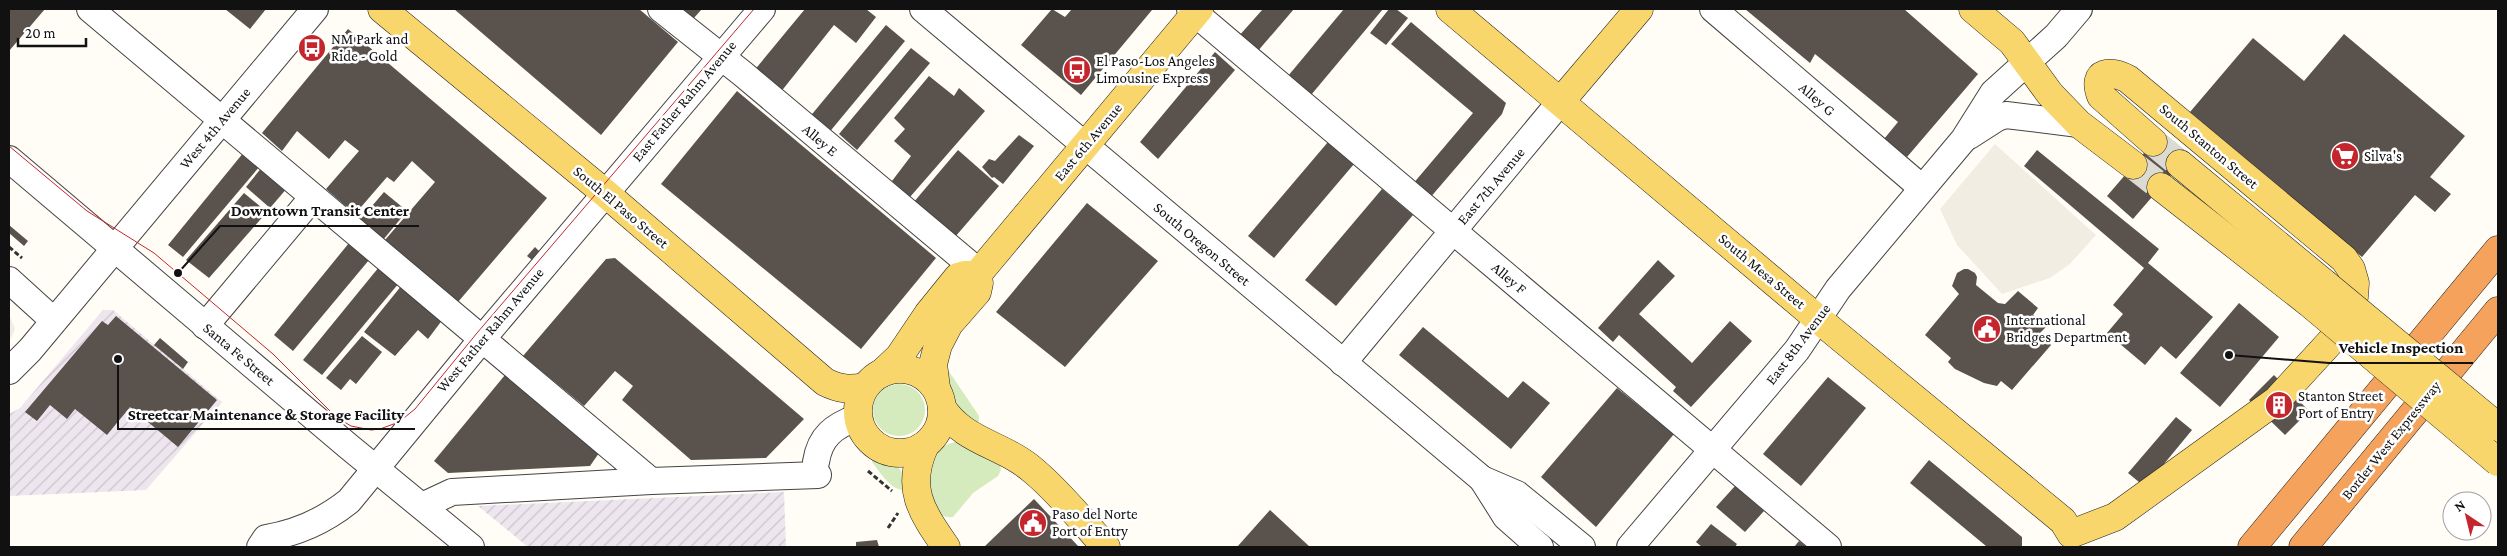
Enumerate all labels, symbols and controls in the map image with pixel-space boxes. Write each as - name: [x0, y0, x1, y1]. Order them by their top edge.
- scale bar: [18, 15, 85, 47]
- text: 20 m: [25, 25, 56, 41]
- place label: NM Park and Ride - Gold: [331, 31, 409, 64]
- bus stop icon: NM Park and Ride - Gold: [297, 33, 327, 63]
- street label: East Father Rahm Avenue: [629, 37, 739, 165]
- place label: El Paso-Los Angeles Limousine Express: [1096, 53, 1215, 87]
- bus stop icon: El Paso-Los Angeles Limousine Express: [1062, 55, 1092, 85]
- street label: Alley G: [1795, 79, 1838, 120]
- street label: West 4th Avenue: [176, 84, 254, 172]
- street label: East 6th Avenue: [1051, 100, 1125, 184]
- street label: South Stanton Street: [2157, 100, 2262, 192]
- street label: Alley E: [799, 121, 841, 160]
- supermarket icon: Silva's: [2330, 141, 2360, 171]
- street label: East 7th Avenue: [1454, 144, 1528, 228]
- place label: Silva's: [2364, 148, 2402, 164]
- street label: South El Paso Street: [570, 163, 672, 252]
- callout: Downtown Transit Center: [220, 195, 419, 226]
- street label: South Oregon Street: [1150, 199, 1254, 290]
- text: Downtown Transit Center: [231, 202, 410, 219]
- street label: South Mesa Street: [1715, 230, 1809, 313]
- street label: Alley F: [1488, 259, 1530, 298]
- street label: West Father Rahm Avenue: [433, 264, 547, 395]
- street label: East 8th Avenue: [1762, 300, 1834, 387]
- place label: International Bridges Department: [2006, 312, 2128, 346]
- public building icon: International Bridges Department: [1972, 314, 2002, 344]
- street label: Santa Fe Street: [200, 319, 279, 389]
- callout: Vehicle Inspection: [2329, 332, 2473, 363]
- text: Vehicle Inspection: [2338, 339, 2463, 356]
- street label: Border West Expressway: [2338, 378, 2444, 503]
- place label: Stanton Street Port of Entry: [2298, 388, 2384, 422]
- building icon: Stanton Street Port of Entry: [2264, 390, 2294, 420]
- callout: Streetcar Maintenance & Storage Facility: [118, 398, 415, 429]
- text: Streetcar Maintenance & Storage Facility: [128, 406, 405, 423]
- north arrow: [2442, 491, 2492, 541]
- text: N: [2451, 496, 2468, 515]
- place label: Paso del Norte Port of Entry: [1052, 506, 1138, 540]
- public building icon: Paso del Norte Port of Entry: [1018, 508, 1048, 538]

